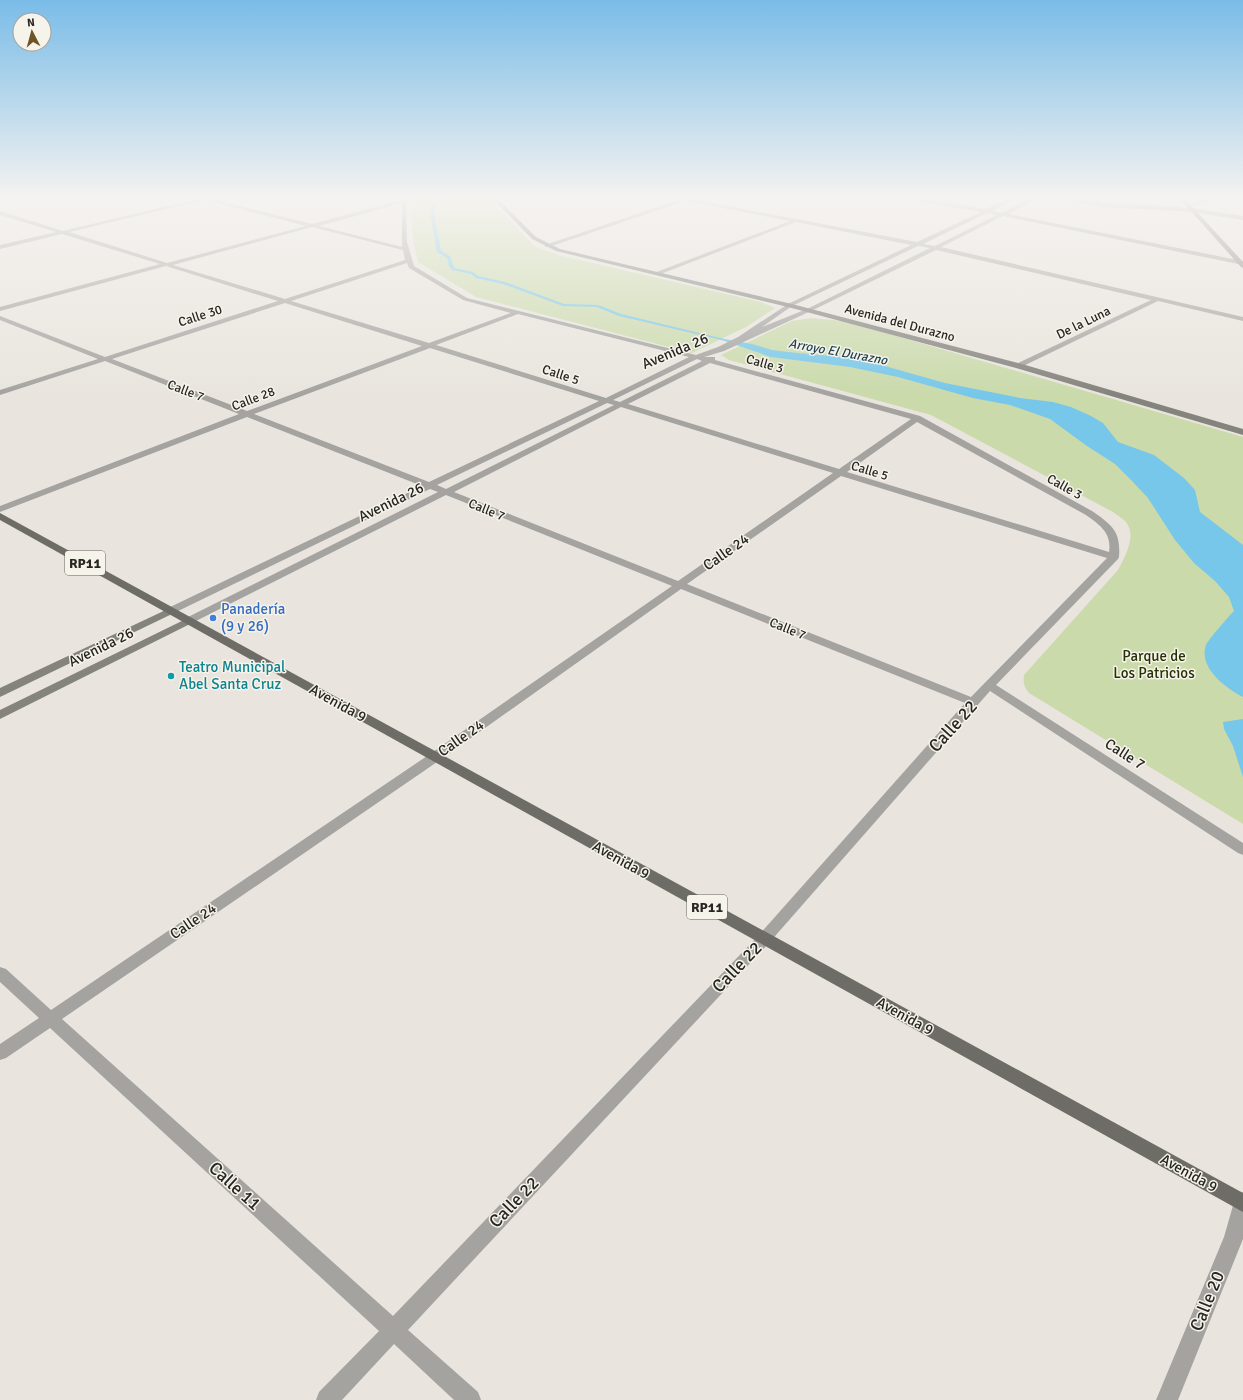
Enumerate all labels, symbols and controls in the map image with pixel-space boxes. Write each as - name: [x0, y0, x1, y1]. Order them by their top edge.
- north arrow: [12, 12, 52, 52]
- text: N: [27, 16, 35, 29]
- street label: Calle 30: [176, 301, 224, 331]
- street label: Avenida del Durazno: [843, 301, 957, 345]
- street label: De la Luna: [1054, 303, 1113, 343]
- street label: Avenida 26: [639, 329, 711, 373]
- water label: Arroyo El Durazno: [787, 335, 890, 369]
- street label: Calle 3: [744, 351, 785, 377]
- street label: Calle 5: [540, 361, 581, 388]
- street label: Calle 7: [165, 377, 206, 405]
- street label: Calle 28: [229, 383, 277, 414]
- street label: Calle 5: [849, 458, 890, 484]
- street label: Calle 3: [1044, 471, 1085, 503]
- street label: Avenida 26: [355, 478, 427, 526]
- street label: Calle 7: [466, 495, 507, 524]
- street label: Calle 24: [700, 530, 752, 574]
- road number: RP11: [65, 551, 105, 575]
- place label: Panadería (9 y 26): [221, 600, 285, 635]
- marker: Panadería (9 y 26): [208, 613, 218, 623]
- street label: Calle 7: [767, 614, 808, 643]
- street label: Avenida 26: [65, 623, 137, 671]
- park label: Parque de Los Patricios: [1113, 647, 1195, 682]
- place label: Teatro Municipal Abel Santa Cruz: [179, 658, 285, 693]
- marker: Teatro Municipal Abel Santa Cruz: [166, 671, 176, 681]
- street label: Avenida 9: [306, 680, 370, 726]
- street label: Calle 22: [924, 695, 982, 757]
- street label: Calle 24: [435, 716, 487, 760]
- street label: Calle 7: [1102, 734, 1148, 774]
- street label: Avenida 9: [589, 837, 653, 883]
- road number: RP11: [687, 895, 727, 919]
- street label: Calle 24: [166, 899, 220, 943]
- street label: Calle 22: [707, 937, 767, 997]
- street label: Avenida 9: [873, 993, 937, 1039]
- street label: Avenida 9: [1157, 1150, 1221, 1196]
- street label: Calle 11: [204, 1157, 266, 1215]
- street label: Calle 22: [484, 1172, 544, 1232]
- street label: Calle 20: [1185, 1268, 1229, 1334]

